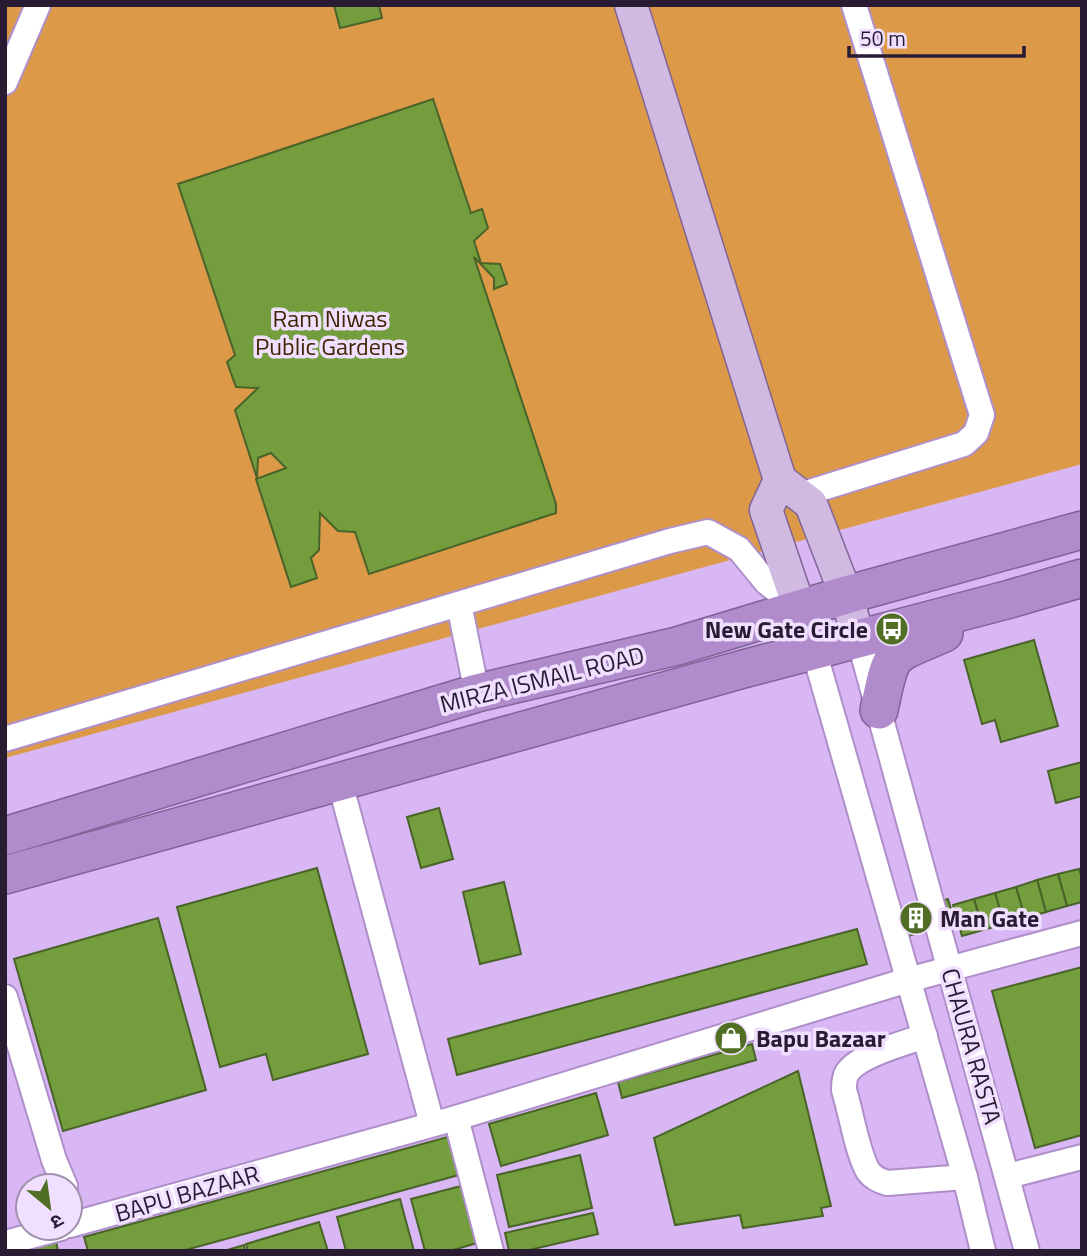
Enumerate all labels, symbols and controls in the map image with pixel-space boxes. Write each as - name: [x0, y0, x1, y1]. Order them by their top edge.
- scale bar: [849, 14, 1024, 58]
- text: 50 m: [860, 22, 906, 54]
- park label: Ram Niwas Public Gardens: [255, 300, 405, 364]
- bus stop icon: New Gate Circle: [873, 610, 911, 648]
- place label: New Gate Circle: [705, 611, 868, 647]
- street label: MIRZA ISMAIL ROAD: [436, 636, 648, 722]
- building icon: Man Gate: [897, 899, 935, 937]
- place label: Man Gate: [940, 900, 1039, 936]
- street label: CHAURA RASTA: [933, 964, 1011, 1128]
- shop icon: Bapu Bazaar: [712, 1019, 750, 1057]
- place label: Bapu Bazaar: [756, 1020, 886, 1056]
- street label: BAPU BAZAAR: [110, 1155, 264, 1231]
- north arrow: [14, 1172, 84, 1242]
- text: उ: [45, 1207, 69, 1238]

